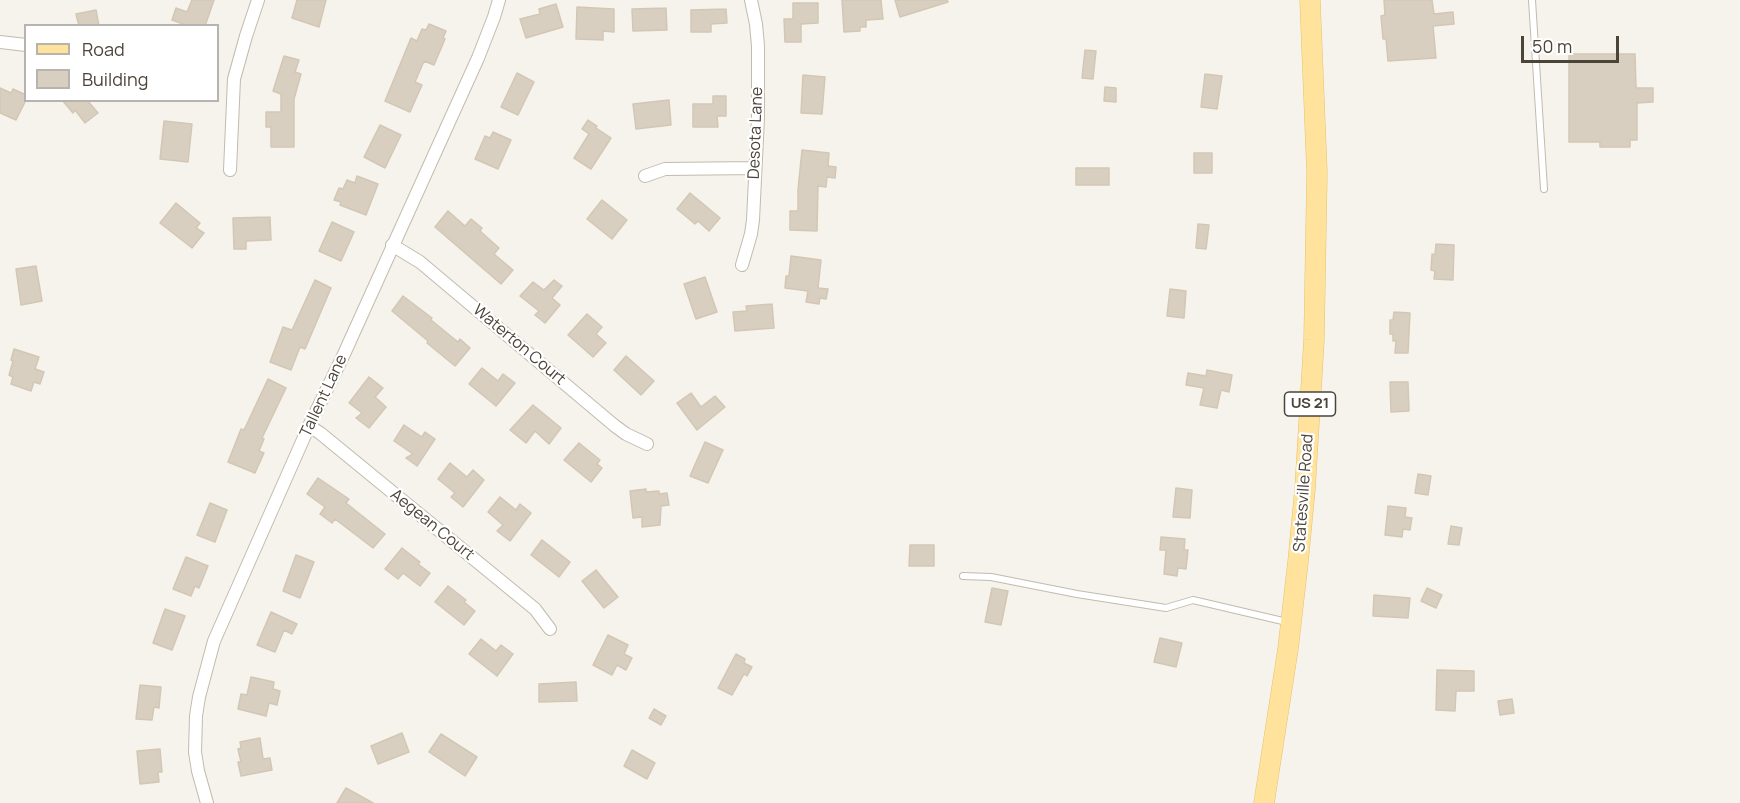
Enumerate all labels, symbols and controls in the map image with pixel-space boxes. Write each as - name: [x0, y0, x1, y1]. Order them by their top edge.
- legend: [24, 24, 219, 102]
- scale bar: [1524, 24, 1622, 62]
- text: 50 m: [1532, 34, 1572, 58]
- text: Road: [82, 37, 125, 61]
- text: Building: [82, 67, 148, 91]
- street label: Desota Lane: [745, 87, 767, 179]
- street label: Waterton Court: [469, 301, 569, 389]
- street label: Tallent Lane: [297, 352, 351, 440]
- road number: US 21: [1284, 392, 1336, 416]
- street label: Statesville Road: [1290, 433, 1318, 553]
- street label: Aegean Court: [386, 485, 478, 565]

